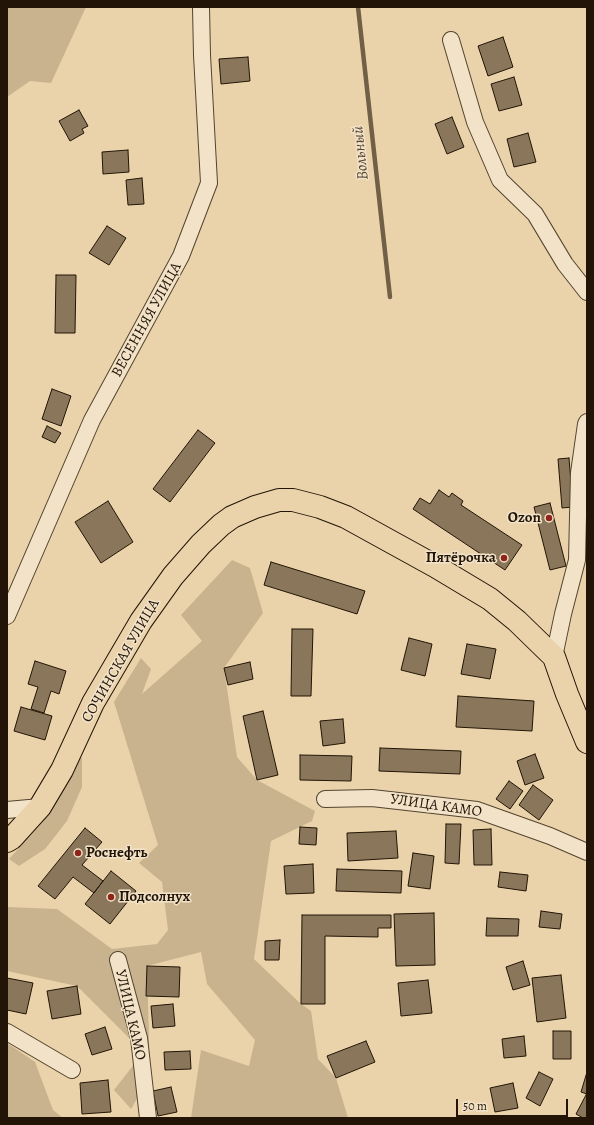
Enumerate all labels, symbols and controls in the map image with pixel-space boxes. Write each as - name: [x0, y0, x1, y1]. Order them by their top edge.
- water label: Вольный: [349, 125, 373, 181]
- street label: ВЕСЕННЯЯ УЛИЦА: [108, 260, 186, 380]
- place label: Ozon: [508, 509, 541, 527]
- marker: Ozon: [544, 513, 554, 523]
- place label: Пятёрочка: [426, 549, 496, 567]
- marker: Пятёрочка: [499, 553, 509, 563]
- street label: СОЧИНСКАЯ УЛИЦА: [78, 596, 164, 726]
- street label: УЛИЦА КАМО: [389, 791, 483, 821]
- place label: Роснефть: [86, 844, 147, 862]
- marker: Роснефть: [73, 848, 83, 858]
- place label: Подсолнух: [119, 888, 190, 906]
- marker: Подсолнух: [106, 892, 116, 902]
- street label: УЛИЦА КАМО: [111, 968, 149, 1062]
- scale bar: [458, 1091, 570, 1117]
- text: 50 m: [463, 1098, 487, 1114]

